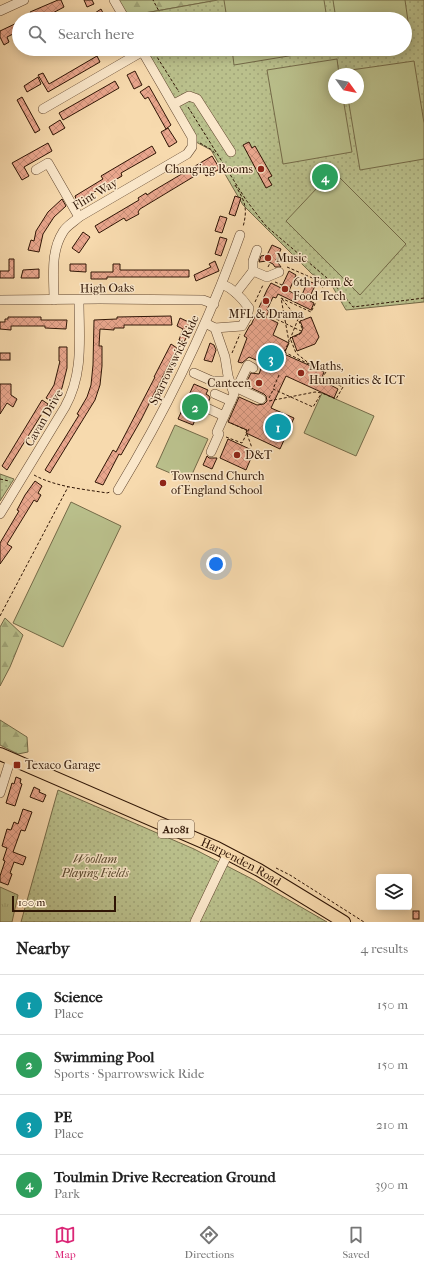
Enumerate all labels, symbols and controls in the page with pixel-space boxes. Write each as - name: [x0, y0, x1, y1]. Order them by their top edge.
- search box: [12, 12, 412, 56]
- icon: search: [26, 23, 48, 45]
- text: Search here: [58, 25, 134, 43]
- north arrow: [328, 68, 364, 104]
- place label: Changing Rooms: [165, 162, 254, 176]
- pin: 4: [312, 162, 338, 192]
- marker: Changing Rooms: [256, 164, 266, 174]
- street label: Flint Way: [70, 175, 120, 213]
- place label: Music: [276, 251, 307, 265]
- marker: Music: [263, 253, 273, 263]
- place label: 6th Form & Food Tech: [293, 275, 353, 303]
- street label: High Oaks: [80, 281, 135, 295]
- marker: 6th Form & Food Tech: [280, 284, 290, 294]
- marker: MFL & Drama: [261, 296, 271, 306]
- place label: MFL & Drama: [229, 307, 304, 321]
- street label: Sparrowswick Ride: [146, 313, 202, 407]
- pin: 3: [258, 343, 284, 373]
- place label: Maths, Humanities & ICT: [309, 359, 406, 387]
- marker: Maths, Humanities & ICT: [296, 368, 306, 378]
- place label: Canteen: [207, 376, 251, 390]
- marker: Canteen: [254, 378, 264, 388]
- street label: Cavan Drive: [22, 387, 66, 449]
- pin: 2: [182, 392, 208, 422]
- pin: 1: [265, 412, 291, 442]
- place label: D&T: [245, 448, 273, 462]
- marker: D&T: [232, 450, 242, 460]
- place label: Townsend Church of England School: [171, 469, 265, 497]
- marker: Townsend Church of England School: [158, 478, 168, 488]
- your location: [206, 554, 226, 574]
- place label: Texaco Garage: [25, 758, 101, 772]
- marker: Texaco Garage: [12, 760, 22, 770]
- road number: A1081: [158, 820, 194, 838]
- street label: Harpenden Road: [199, 835, 284, 889]
- park label: Woollam Playing Fields: [60, 852, 129, 880]
- map controls: [376, 874, 412, 910]
- button: layers: [376, 874, 412, 910]
- scale bar: [12, 894, 116, 913]
- text: 100 m: [18, 896, 46, 909]
- text: Nearby: [16, 938, 70, 958]
- text: 4 results: [361, 941, 408, 956]
- text: Science: [54, 988, 103, 1006]
- text: 1: [27, 997, 31, 1012]
- text: 150 m: [377, 997, 408, 1012]
- text: Place: [54, 1006, 84, 1021]
- text: Swimming Pool: [54, 1048, 154, 1066]
- text: 2: [26, 1057, 32, 1072]
- text: 150 m: [377, 1057, 408, 1072]
- text: Sports · Sparrowswick Ride: [54, 1066, 204, 1081]
- text: PE: [54, 1108, 72, 1126]
- text: 3: [26, 1117, 32, 1132]
- text: 210 m: [376, 1117, 408, 1132]
- text: Place: [54, 1126, 84, 1141]
- text: Toulmin Drive Recreation Ground: [54, 1168, 276, 1186]
- text: 4: [25, 1177, 33, 1192]
- text: 390 m: [375, 1177, 408, 1192]
- text: Park: [54, 1186, 80, 1201]
- tab: Map: [54, 1224, 76, 1261]
- tab: Directions: [185, 1224, 234, 1261]
- tab: Saved: [342, 1224, 370, 1261]

